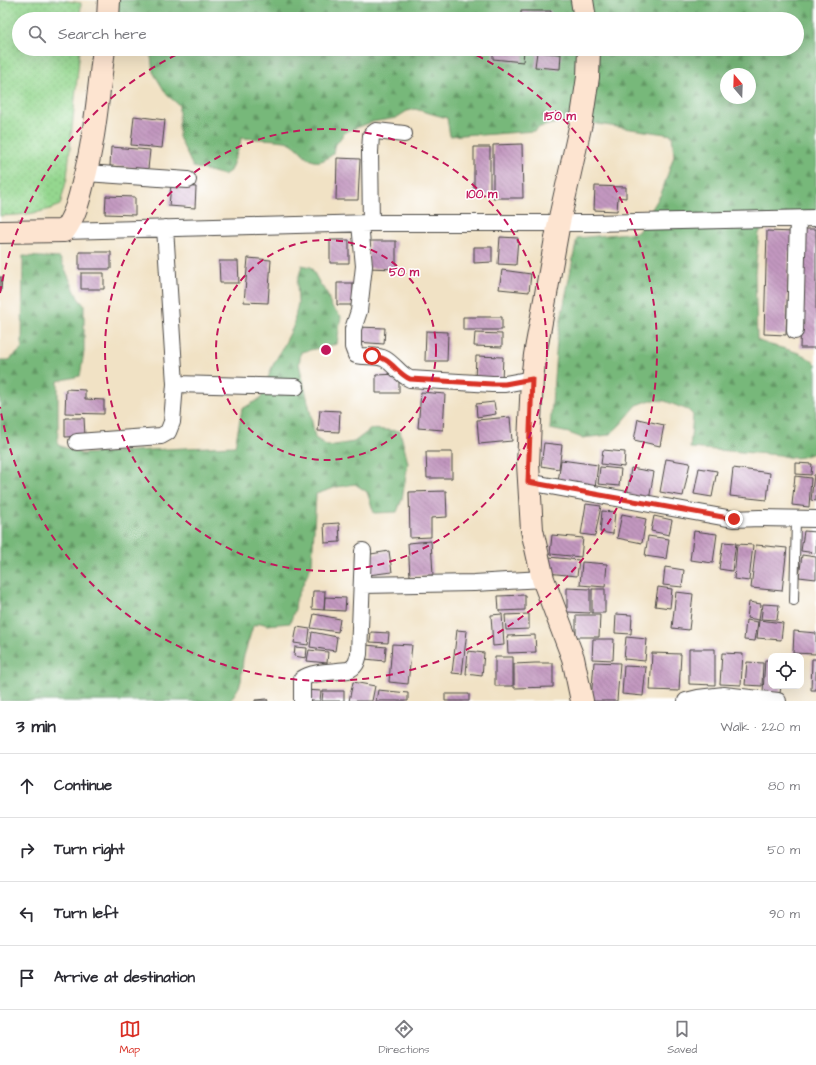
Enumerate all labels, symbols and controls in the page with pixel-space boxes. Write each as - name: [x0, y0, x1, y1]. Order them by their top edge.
- search box: [12, 12, 804, 56]
- icon: search: [26, 23, 48, 45]
- text: Search here: [58, 24, 147, 45]
- north arrow: [720, 68, 756, 104]
- text: 150 m: [544, 108, 577, 125]
- text: 100 m: [467, 186, 498, 203]
- text: 50 m: [389, 264, 420, 281]
- centre of rings: [319, 343, 333, 357]
- route start: [363, 347, 381, 365]
- route end: [725, 510, 743, 528]
- map controls: [768, 653, 804, 689]
- button: locate: [768, 653, 804, 689]
- text: 3 min: [16, 715, 56, 739]
- text: Walk · 220 m: [720, 718, 800, 736]
- icon: ahead: [16, 775, 38, 797]
- text: Continue: [54, 775, 112, 796]
- text: 80 m: [768, 777, 800, 795]
- icon: right: [16, 839, 38, 861]
- text: Turn right: [54, 839, 125, 860]
- text: 50 m: [767, 841, 800, 859]
- icon: left: [16, 903, 38, 925]
- text: Turn left: [54, 903, 118, 924]
- text: 90 m: [769, 905, 800, 923]
- icon: arrive: [16, 967, 38, 989]
- text: Arrive at destination: [54, 967, 195, 988]
- tab: Map: [119, 1018, 141, 1057]
- tab: Directions: [378, 1018, 430, 1057]
- tab: Saved: [667, 1018, 697, 1057]

